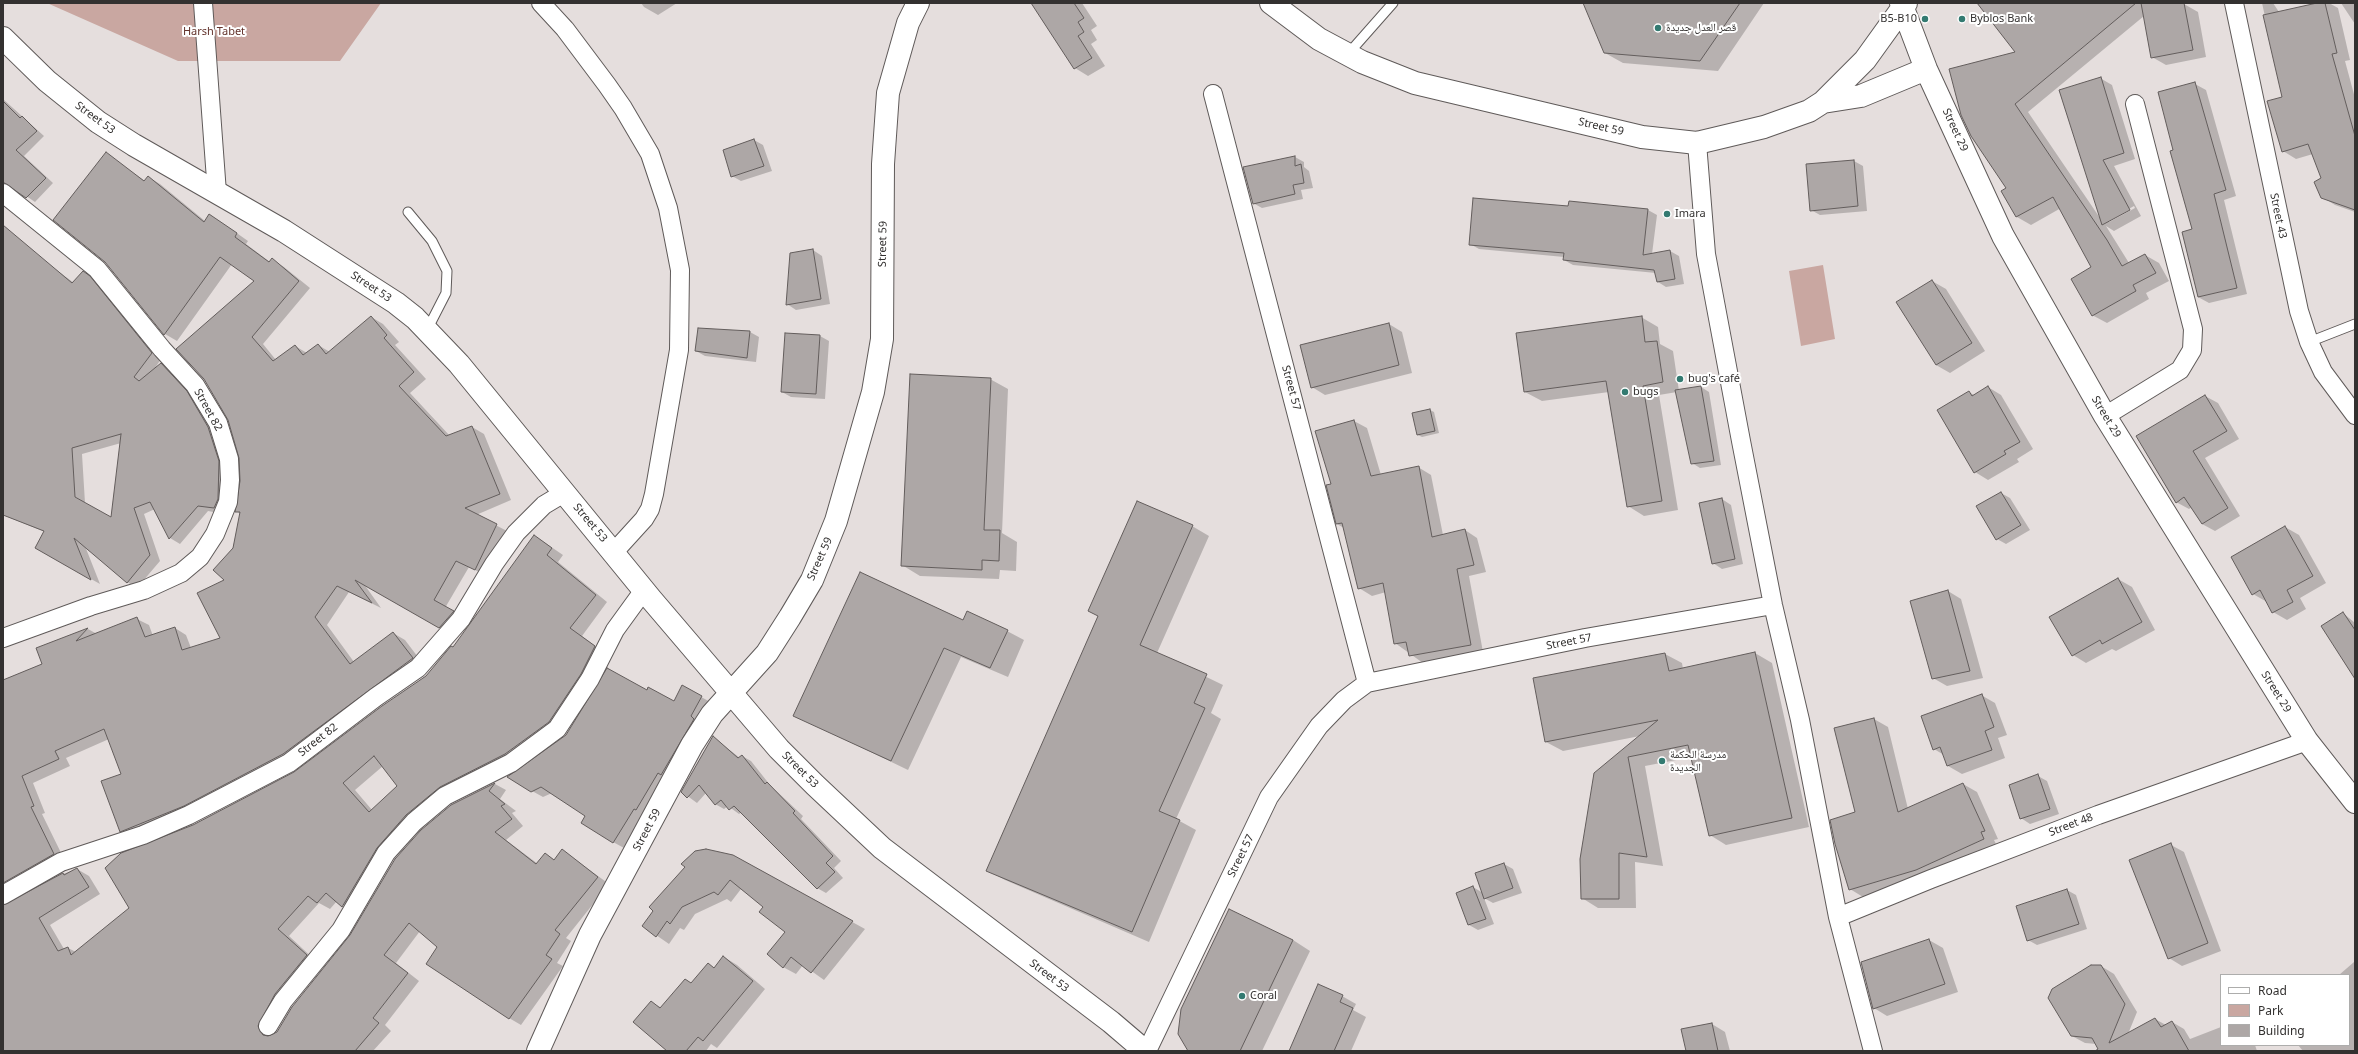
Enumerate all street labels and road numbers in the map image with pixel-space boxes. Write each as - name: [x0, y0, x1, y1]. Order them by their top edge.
- street label: Street 53: [72, 99, 118, 137]
- street label: Street 29: [1939, 106, 1971, 154]
- street label: Street 59: [1577, 115, 1625, 139]
- street label: Street 43: [2267, 192, 2289, 240]
- street label: Street 59: [876, 221, 890, 267]
- street label: Street 53: [348, 269, 394, 305]
- street label: Street 57: [1279, 364, 1303, 412]
- street label: Street 82: [191, 387, 225, 433]
- street label: Street 29: [2088, 394, 2124, 440]
- street label: Street 53: [570, 501, 610, 545]
- street label: Street 59: [805, 535, 835, 583]
- street label: Street 57: [1545, 631, 1593, 653]
- street label: Street 29: [2258, 669, 2294, 715]
- street label: Street 82: [296, 721, 340, 759]
- street label: Street 53: [779, 749, 821, 791]
- street label: Street 59: [630, 807, 664, 853]
- street label: Street 48: [2047, 811, 2095, 839]
- street label: Street 57: [1225, 832, 1257, 880]
- street label: Street 53: [1027, 957, 1071, 995]

